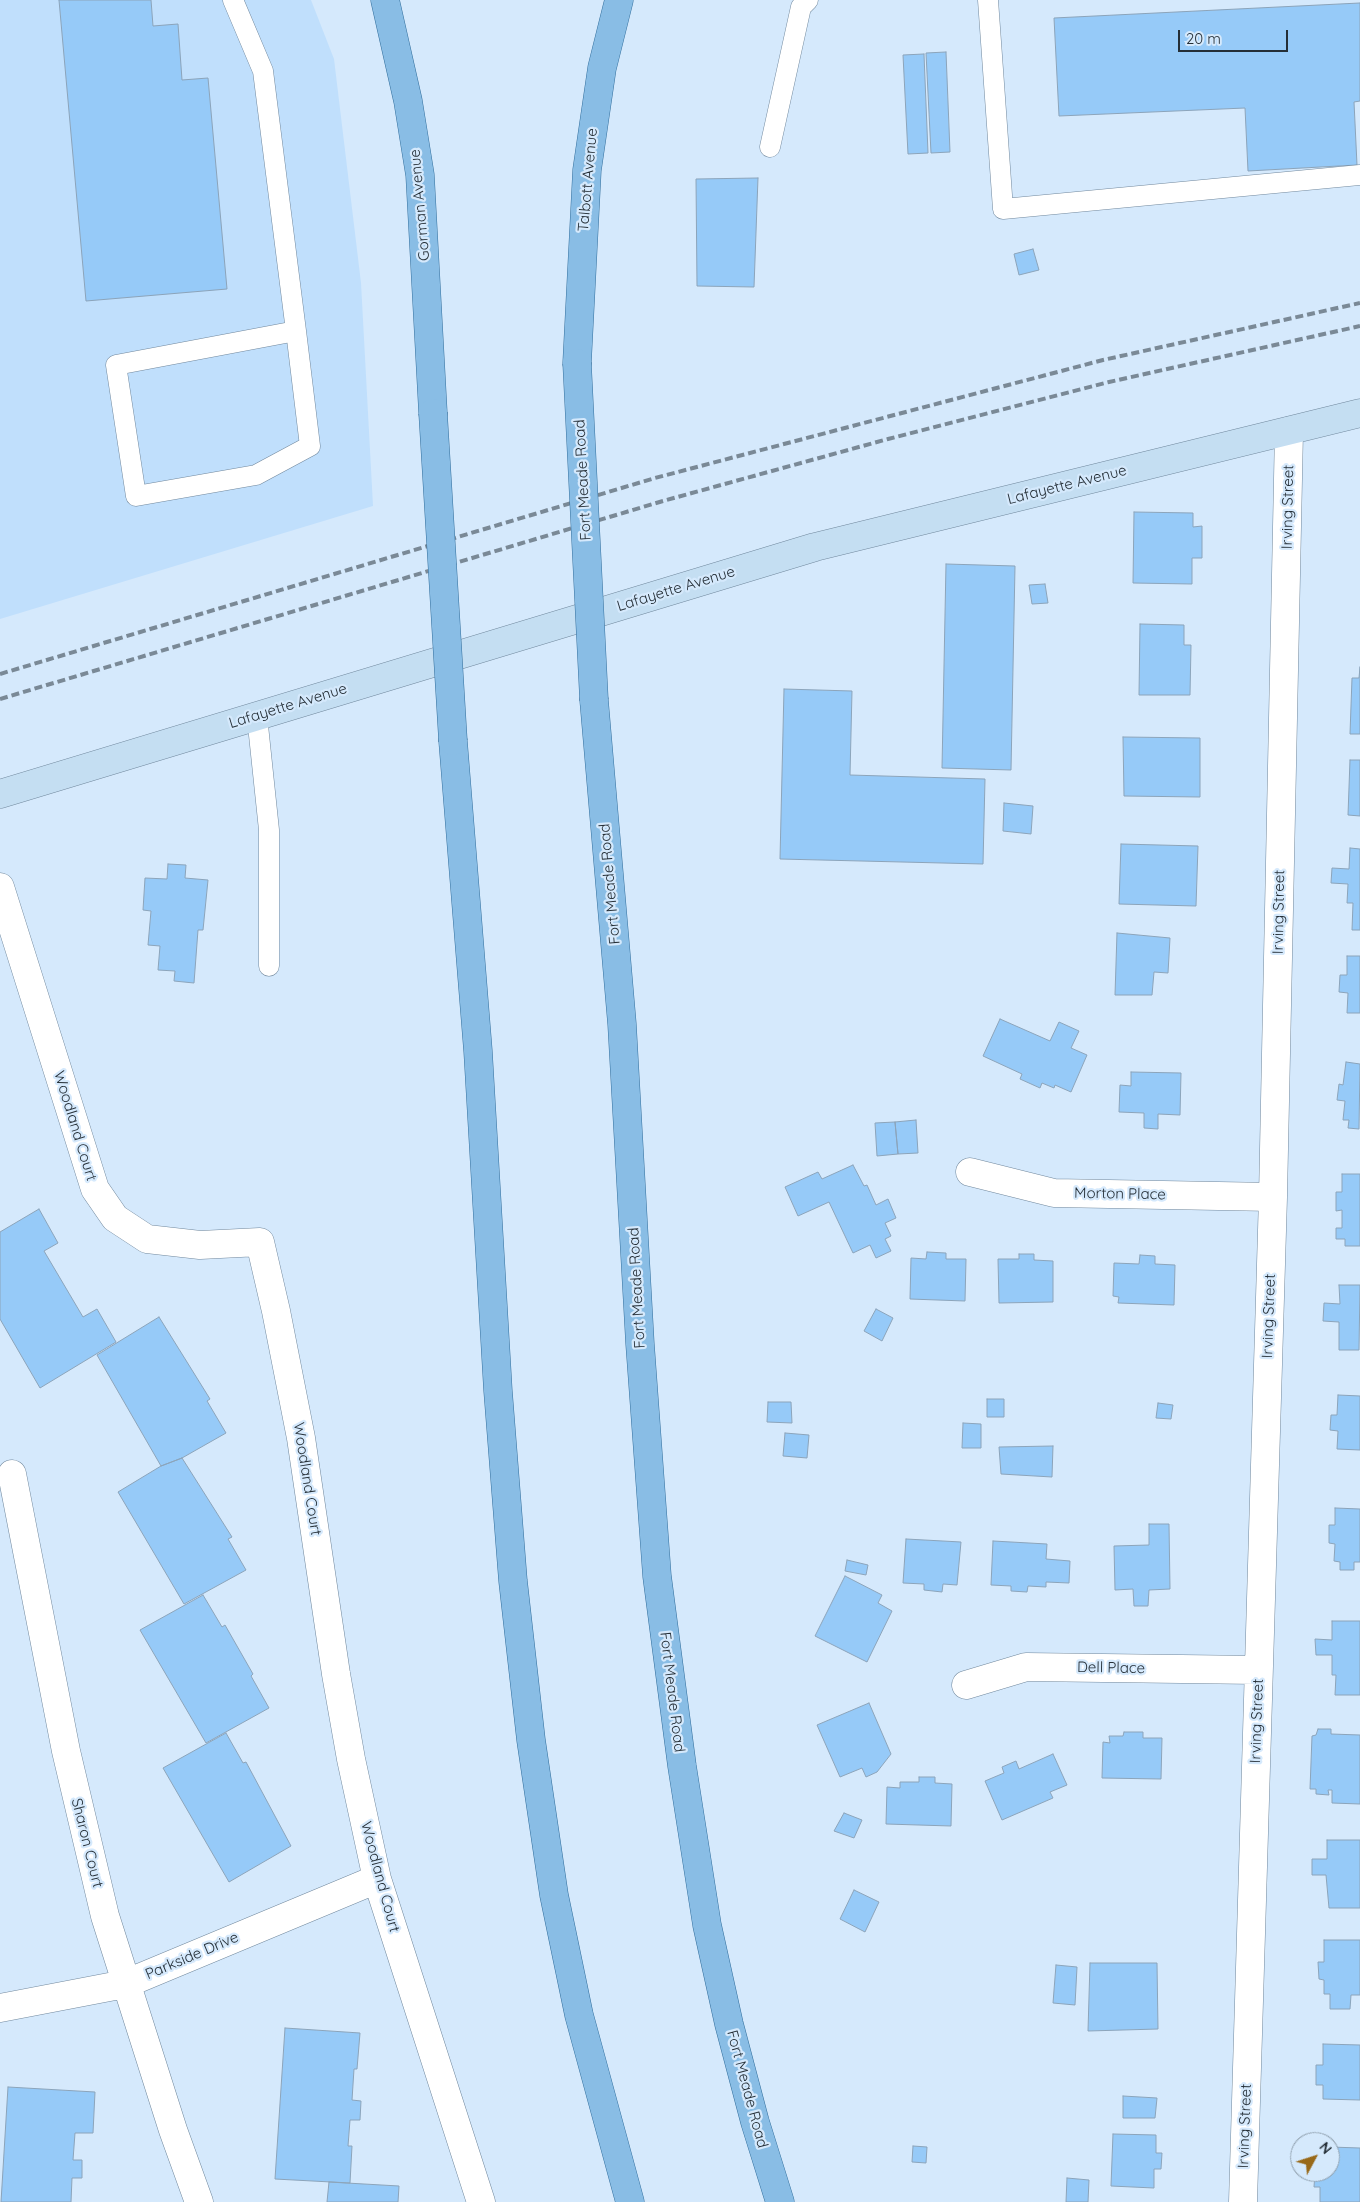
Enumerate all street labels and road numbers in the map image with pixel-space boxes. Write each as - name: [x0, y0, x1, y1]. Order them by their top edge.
- street label: Talbott Avenue: [575, 128, 601, 232]
- street label: Gorman Avenue: [406, 148, 434, 262]
- street label: Fort Meade Road: [571, 419, 595, 541]
- street label: Lafayette Avenue: [1005, 461, 1129, 509]
- street label: Irving Street: [1278, 465, 1298, 549]
- street label: Lafayette Avenue: [615, 562, 737, 616]
- street label: Lafayette Avenue: [227, 679, 349, 733]
- street label: Fort Meade Road: [596, 823, 624, 945]
- street label: Irving Street: [1269, 870, 1289, 954]
- street label: Woodland Court: [50, 1069, 100, 1183]
- street label: Morton Place: [1074, 1184, 1166, 1204]
- street label: Fort Meade Road: [625, 1227, 649, 1349]
- street label: Irving Street: [1259, 1273, 1279, 1359]
- street label: Woodland Court: [289, 1421, 325, 1537]
- street label: Fort Meade Road: [656, 1631, 688, 1753]
- street label: Dell Place: [1077, 1658, 1145, 1678]
- street label: Irving Street: [1247, 1678, 1267, 1764]
- street label: Sharon Court: [67, 1796, 107, 1890]
- street label: Woodland Court: [357, 1820, 403, 1934]
- street label: Parkside Drive: [143, 1928, 241, 1984]
- street label: Fort Meade Road: [723, 2028, 771, 2150]
- street label: Irving Street: [1235, 2083, 1255, 2169]

